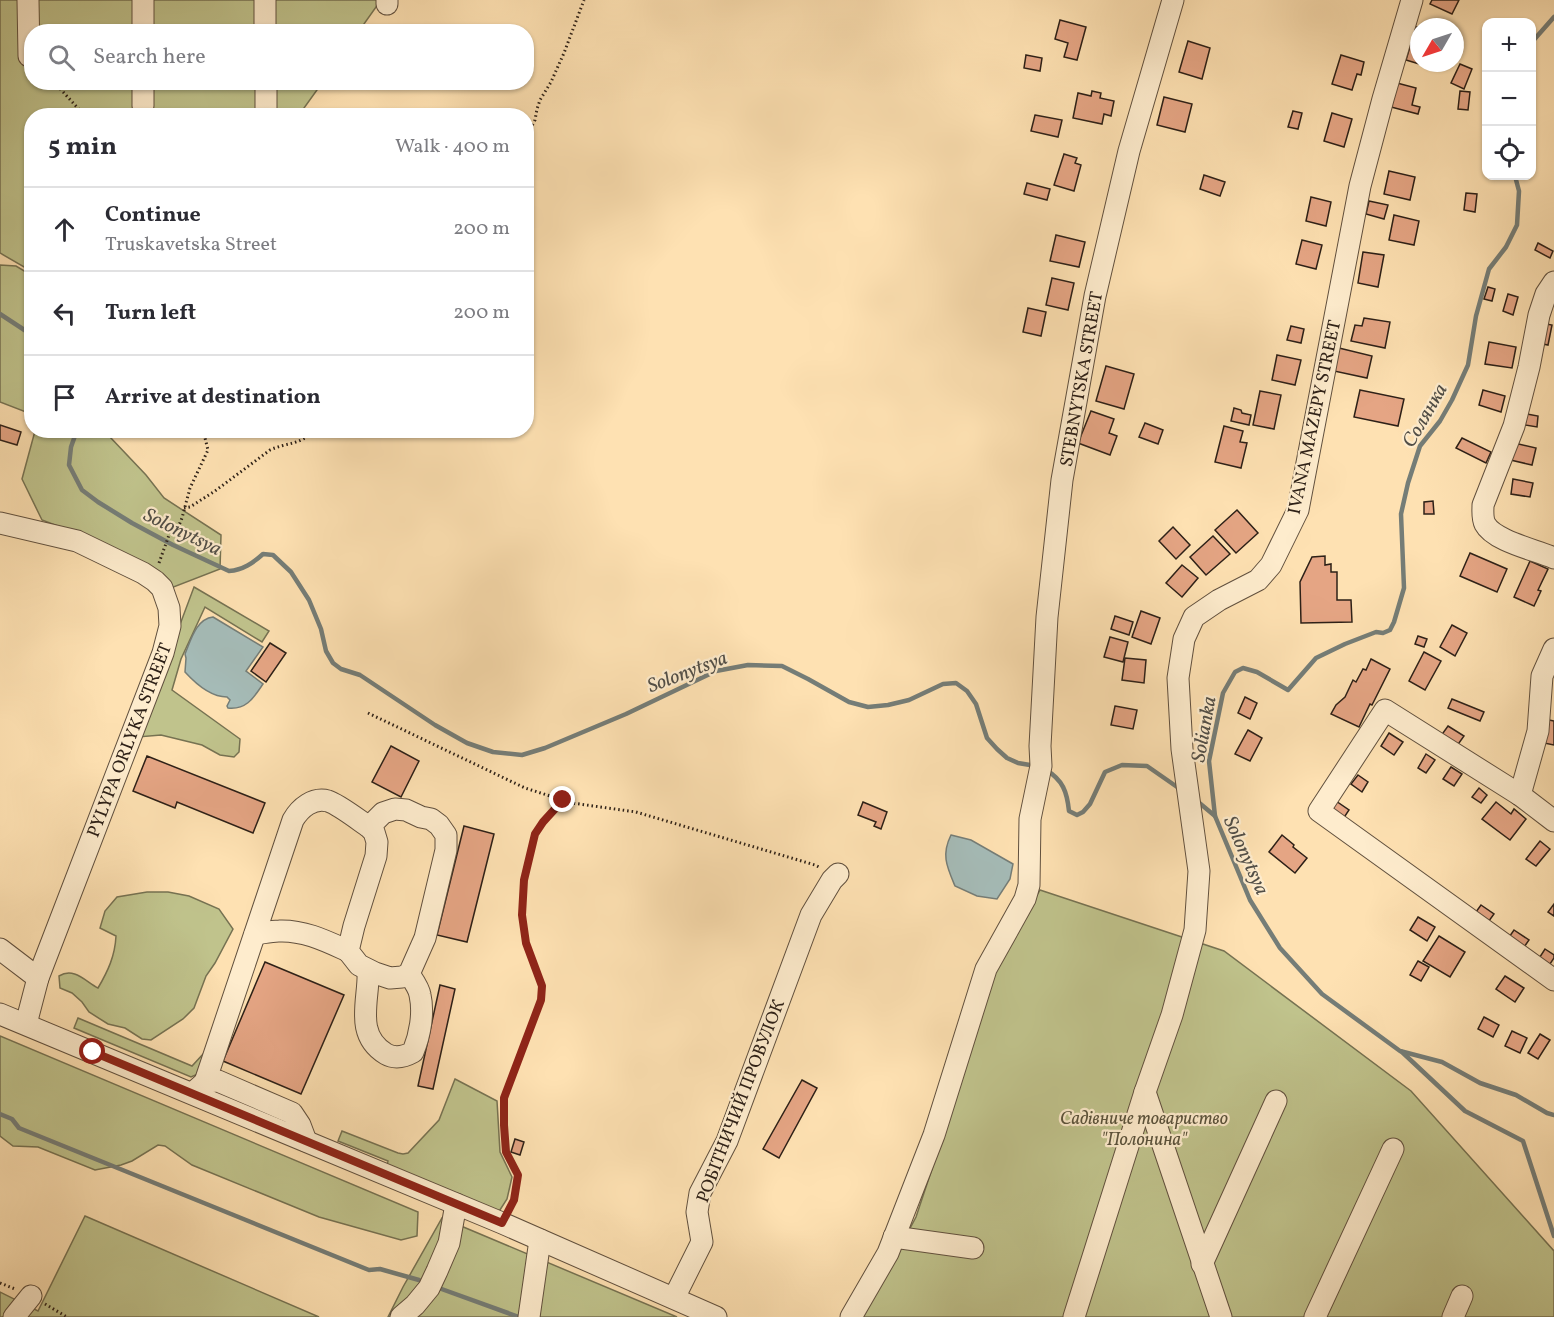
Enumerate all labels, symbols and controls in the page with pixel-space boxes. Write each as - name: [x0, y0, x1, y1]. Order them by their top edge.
- north arrow: [1410, 18, 1464, 72]
- map controls: [1482, 18, 1536, 180]
- button: +: [1482, 18, 1536, 72]
- search box: [24, 24, 534, 90]
- icon: search: [45, 41, 78, 74]
- text: Search here: [93, 42, 206, 73]
- button: −: [1482, 72, 1536, 126]
- button: locate: [1482, 126, 1536, 180]
- text: 5 min: [48, 129, 117, 165]
- text: Walk · 400 m: [395, 133, 510, 161]
- text: Continue: [105, 200, 201, 231]
- icon: ahead: [48, 213, 81, 246]
- text: 200 m: [453, 215, 510, 243]
- text: Truskavetska Street: [105, 231, 277, 259]
- street label: STEBNYTSKA STREET: [1055, 289, 1110, 469]
- icon: left: [48, 297, 81, 330]
- text: Turn left: [105, 298, 196, 329]
- text: 200 m: [453, 299, 510, 327]
- street label: IVANA MAZEPY STREET: [1283, 317, 1348, 517]
- water label: Солянка: [1396, 379, 1455, 453]
- icon: arrive: [48, 381, 81, 414]
- text: Arrive at destination: [105, 382, 321, 413]
- water label: Solonytsya: [138, 502, 226, 564]
- street label: PYLYPA ORLYKA STREET: [82, 639, 179, 841]
- water label: Solonytsya: [644, 645, 732, 701]
- water label: Solianka: [1185, 694, 1225, 765]
- route end: [549, 786, 575, 812]
- water label: Solonytsya: [1215, 812, 1275, 900]
- street label: РОБІТНИЧИЙ ПРОВУЛОК: [691, 996, 792, 1207]
- route start: [79, 1038, 105, 1064]
- park label: Садівниче товариство "Полонина": [1060, 1107, 1228, 1153]

